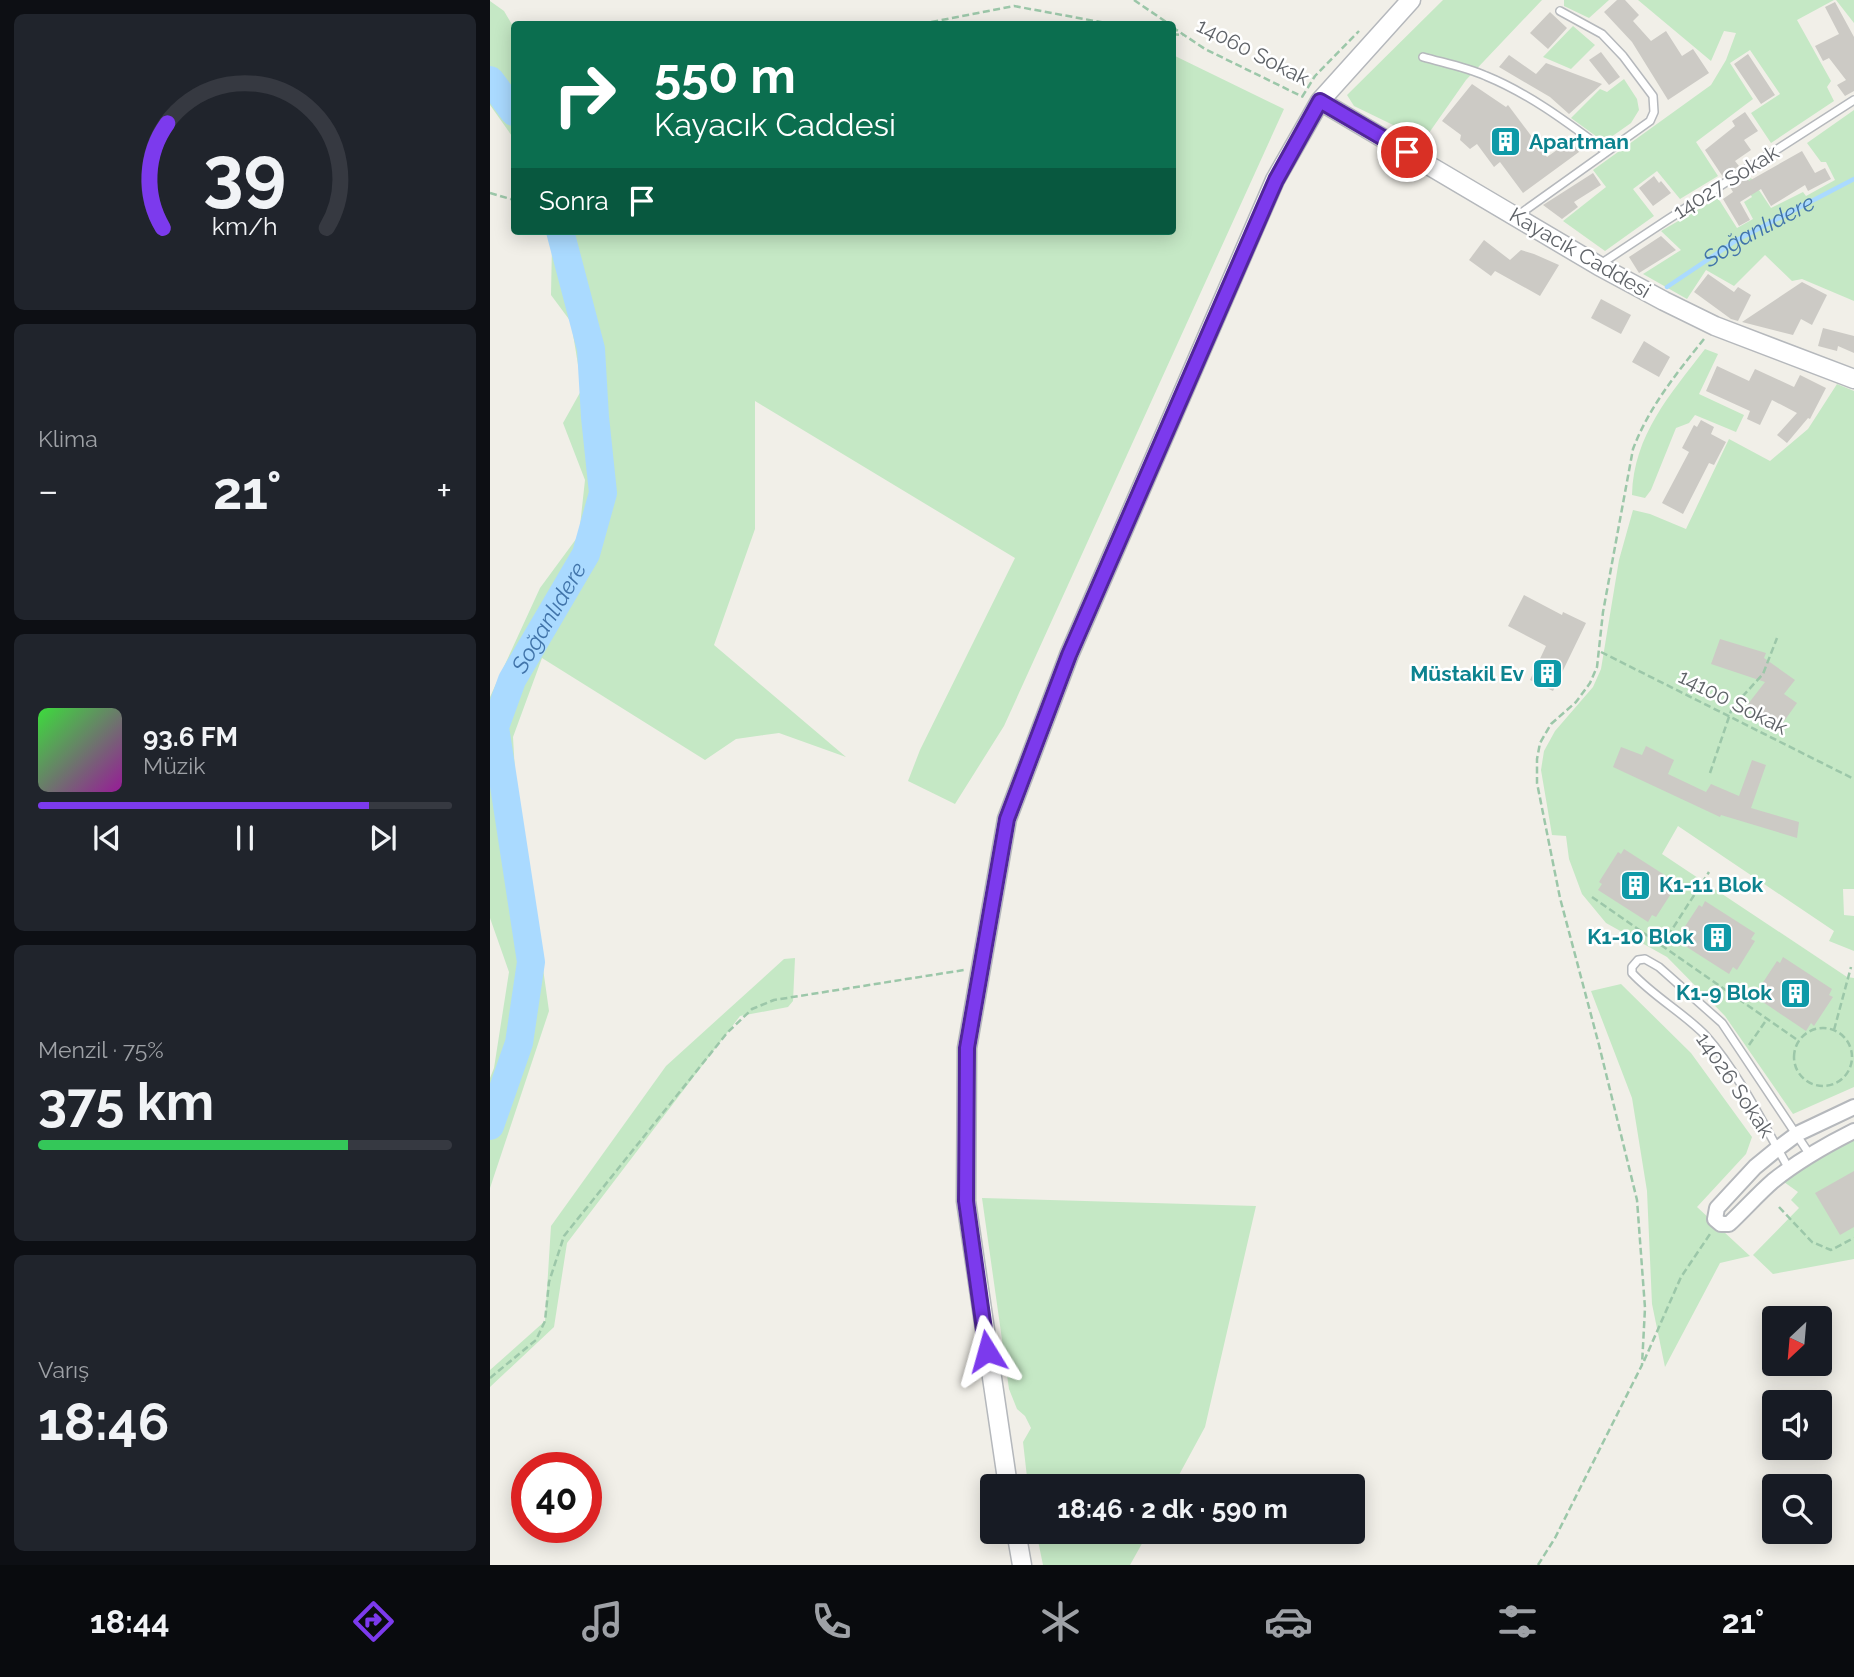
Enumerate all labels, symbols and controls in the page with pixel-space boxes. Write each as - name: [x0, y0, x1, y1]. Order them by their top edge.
- street label: 14060 Sokak: [1193, 12, 1314, 91]
- text: 550 m: [654, 47, 796, 104]
- icon: right: [539, 49, 630, 140]
- text: Kayacık Caddesi: [654, 106, 896, 143]
- pin: [1377, 122, 1437, 182]
- building icon: Apartman: [1489, 125, 1523, 159]
- place label: Apartman: [1529, 129, 1629, 154]
- text: 39: [203, 130, 287, 215]
- icon: arrive: [1388, 133, 1426, 171]
- street label: 14027 Sokak: [1668, 139, 1783, 224]
- icon: arrive: [623, 182, 661, 220]
- text: Sonra: [539, 186, 609, 216]
- water label: Soğanlıdere: [1697, 188, 1819, 273]
- street label: Kayacık Caddesi: [1505, 202, 1655, 303]
- text: km/h: [212, 211, 278, 241]
- text: Klima: [38, 425, 98, 452]
- text: 21°: [213, 460, 282, 521]
- text: −: [38, 468, 58, 513]
- text: +: [436, 468, 452, 513]
- water label: Soğanlıdere: [505, 557, 591, 678]
- building icon: Müstakil Ev: [1530, 657, 1564, 691]
- place label: Müstakil Ev: [1410, 661, 1524, 686]
- street label: 14100 Sokak: [1674, 663, 1792, 740]
- text: 93.6 FM: [143, 722, 238, 752]
- text: Müzik: [143, 752, 205, 779]
- icon: previous: [88, 819, 126, 857]
- icon: pause: [226, 819, 264, 857]
- icon: next: [364, 819, 402, 857]
- building icon: K1-11 Blok: [1619, 868, 1653, 902]
- place label: K1-11 Blok: [1659, 872, 1764, 897]
- building icon: K1-10 Blok: [1700, 920, 1734, 954]
- place label: K1-10 Blok: [1587, 924, 1694, 949]
- building icon: K1-9 Blok: [1778, 976, 1812, 1010]
- place label: K1-9 Blok: [1676, 980, 1772, 1005]
- street label: 14026 Sokak: [1691, 1028, 1780, 1142]
- text: Menzil · 75%: [38, 1036, 164, 1063]
- text: 375 km: [38, 1071, 214, 1132]
- north arrow: [1762, 1306, 1832, 1376]
- map controls: [1762, 1306, 1832, 1544]
- position arrow: [950, 1314, 1024, 1388]
- text: Varış: [38, 1356, 89, 1383]
- button: sound: [1762, 1390, 1832, 1460]
- text: 18:46: [38, 1391, 169, 1452]
- speed limit sign: 40: [511, 1452, 602, 1543]
- button: search: [1762, 1474, 1832, 1544]
- text: 18:46 · 2 dk · 590 m: [1057, 1494, 1288, 1524]
- icon: directions: [349, 1597, 398, 1646]
- icon: music: [578, 1597, 627, 1646]
- icon: phone: [807, 1597, 856, 1646]
- icon: climate: [1036, 1597, 1085, 1646]
- icon: car: [1264, 1597, 1313, 1646]
- icon: filters: [1493, 1597, 1542, 1646]
- text: 18:44: [90, 1603, 169, 1640]
- text: 21°: [1722, 1603, 1764, 1640]

